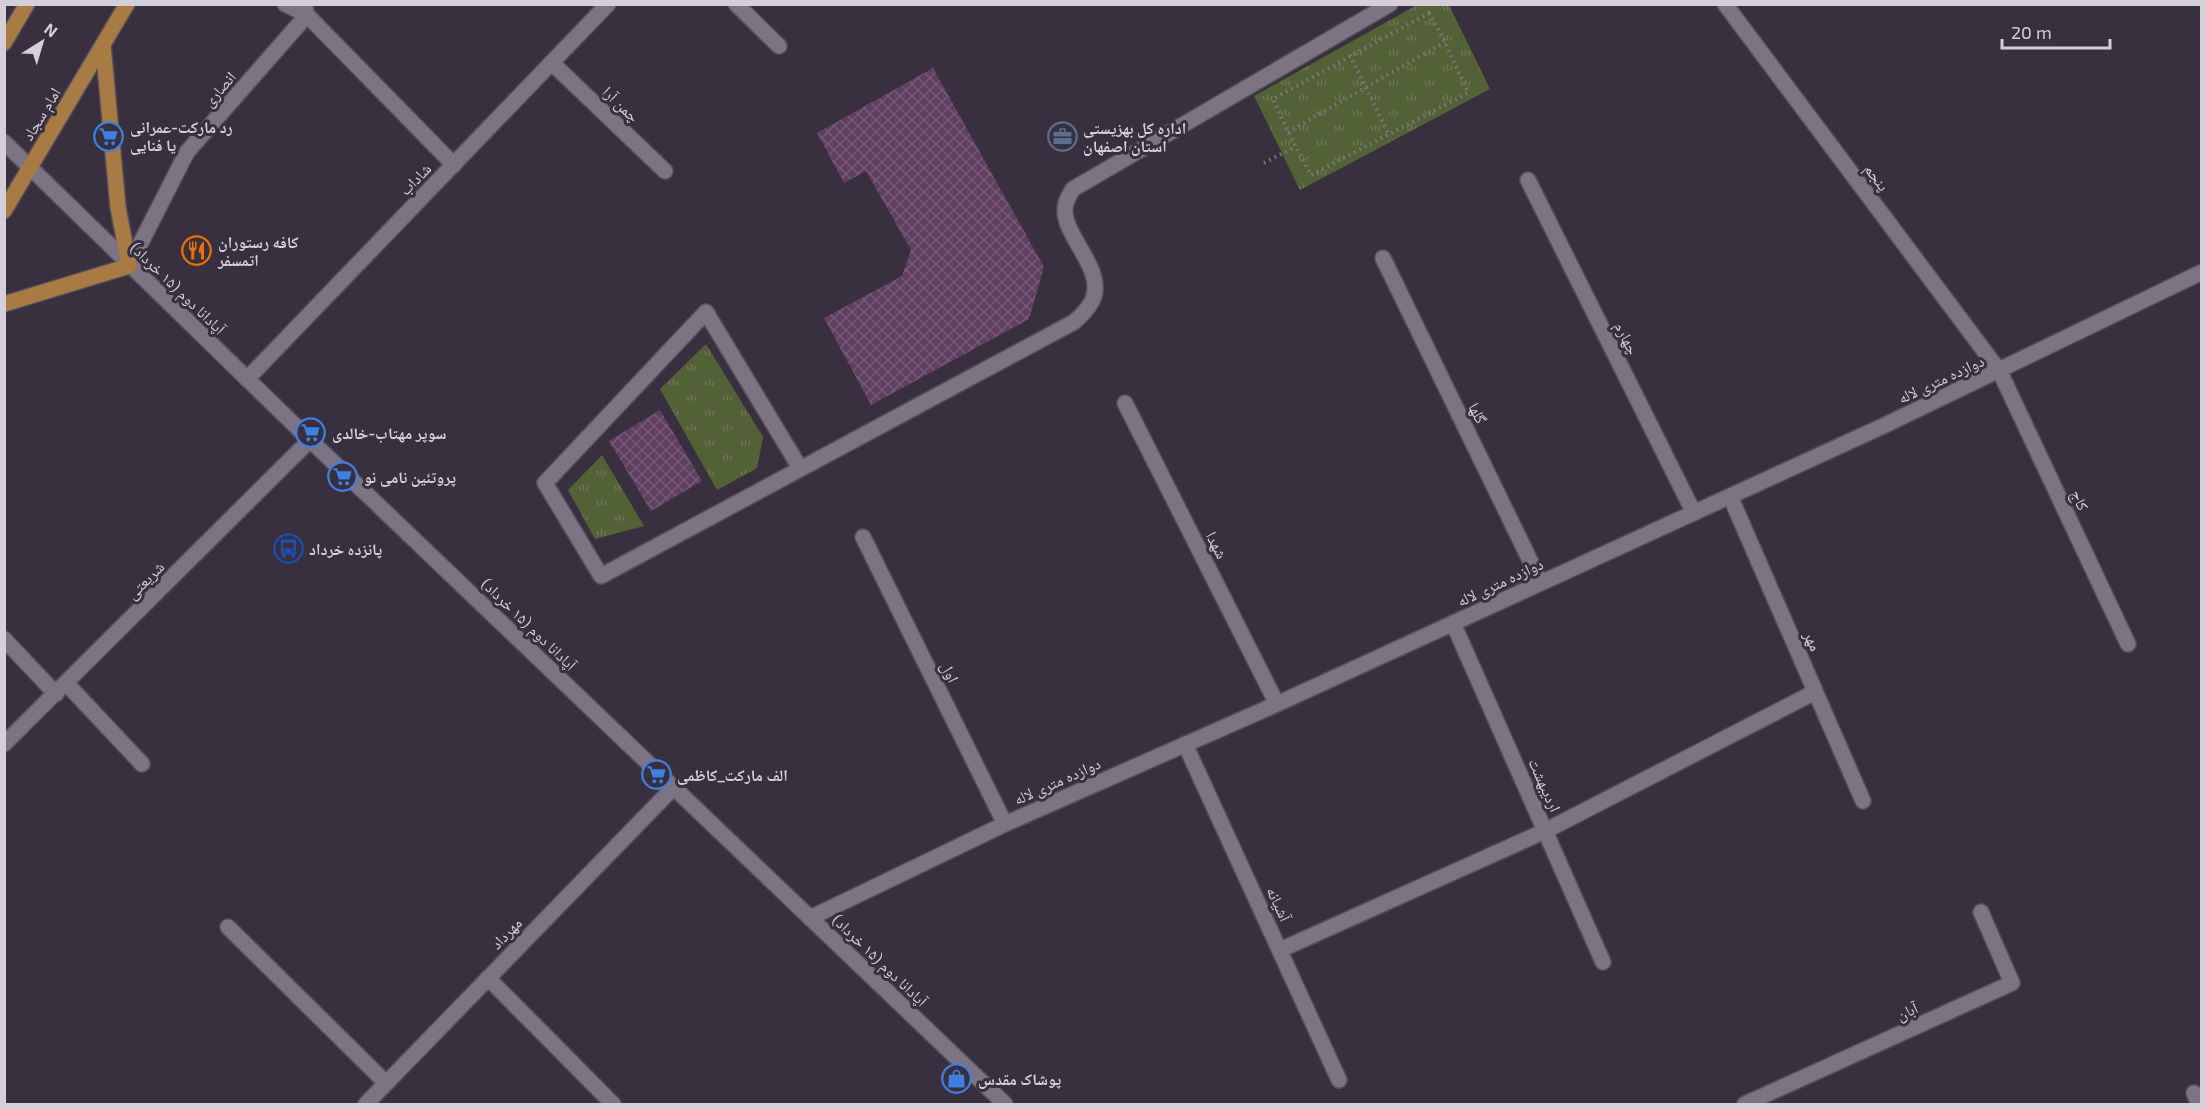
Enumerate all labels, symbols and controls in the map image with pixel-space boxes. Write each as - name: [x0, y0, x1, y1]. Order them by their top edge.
- north arrow: [12, 12, 72, 72]
- scale bar: [2002, 12, 2110, 50]
- text: N: [41, 19, 62, 41]
- text: 20 m: [2011, 21, 2052, 43]
- street label: انصاری: [198, 67, 241, 112]
- street label: چمن آرا: [598, 82, 644, 127]
- street label: امام سجاد: [17, 84, 65, 145]
- place label: رد مارکت-عمرانی یا فنایی: [130, 117, 233, 155]
- place label: اداره کل بهزیستی استان اصفهان: [1083, 118, 1186, 156]
- supermarket icon: رد مارکت-عمرانی یا فنایی: [93, 120, 125, 152]
- office icon: اداره کل بهزیستی استان اصفهان: [1046, 121, 1078, 153]
- street label: شاداب: [395, 159, 435, 199]
- street label: پنجم: [1859, 159, 1894, 196]
- place label: كافه رستوران اتمسفر: [217, 232, 298, 269]
- restaurant icon: كافه رستوران اتمسفر: [181, 235, 213, 267]
- street label: آپادانا دوم (۱۵ خرداد): [126, 238, 230, 340]
- street label: چهارم: [1609, 318, 1644, 358]
- street label: دوازده متری لاله: [1895, 350, 1988, 409]
- street label: گلها: [1464, 399, 1492, 427]
- supermarket icon: سوپر مهتاب-خالدی: [295, 417, 327, 449]
- place label: سوپر مهتاب-خالدی: [332, 423, 446, 443]
- supermarket icon: پروتئین نامی نو: [327, 461, 359, 493]
- place label: پروتئین نامی نو: [364, 467, 456, 487]
- street label: کاج: [2066, 486, 2094, 514]
- street label: شهدا: [1202, 528, 1232, 562]
- bus stop icon: پانزده خرداد: [272, 533, 304, 565]
- place label: پانزده خرداد: [309, 539, 382, 559]
- street label: دوازده متری لاله: [1454, 553, 1547, 612]
- street label: شریعتی: [122, 557, 169, 604]
- street label: آپادانا دوم (۱۵ خرداد): [477, 574, 581, 676]
- street label: مهر: [1799, 627, 1826, 654]
- street label: اول: [936, 658, 964, 686]
- street label: دوازده متری لاله: [1011, 753, 1104, 810]
- street label: اردیبهشت: [1524, 755, 1566, 815]
- supermarket icon: الف مارکت_کاظمی: [640, 759, 672, 791]
- place label: الف مارکت_کاظمی: [677, 765, 788, 785]
- street label: آشیانه: [1263, 884, 1296, 925]
- street label: آپادانا دوم (۱۵ خرداد): [828, 910, 932, 1012]
- street label: مهرداد: [486, 913, 526, 953]
- street label: آبان: [1893, 997, 1922, 1025]
- shop icon: پوشاک مقدس: [941, 1063, 973, 1095]
- place label: پوشاک مقدس: [978, 1069, 1061, 1089]

